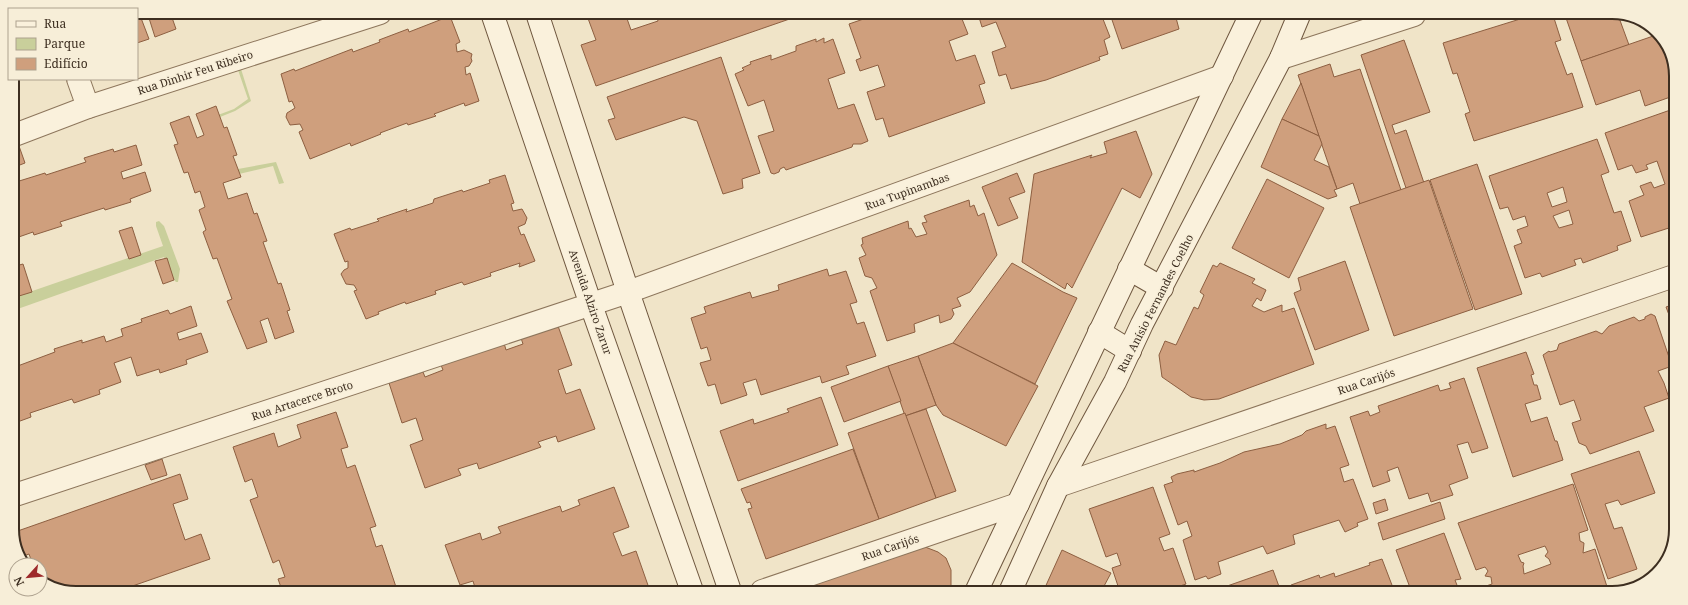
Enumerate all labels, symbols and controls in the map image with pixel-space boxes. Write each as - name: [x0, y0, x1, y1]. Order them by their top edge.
- legend: [8, 8, 138, 80]
- text: Rua: [44, 15, 66, 32]
- text: Parque: [44, 35, 85, 52]
- street label: Rua Dinhir Feu Ribeiro: [135, 46, 255, 98]
- text: Edifício: [44, 55, 88, 72]
- street label: Rua Tupinambas: [863, 169, 951, 213]
- street label: Rua Anísio Fernandes Coelho: [1114, 231, 1196, 375]
- street label: Avenida Alziro Zarur: [566, 247, 616, 357]
- street label: Rua Carijós: [1335, 364, 1397, 398]
- street label: Rua Artacerce Broto: [249, 377, 355, 423]
- street label: Rua Carijós: [859, 530, 921, 564]
- north arrow: [8, 557, 48, 597]
- text: N: [10, 574, 27, 589]

